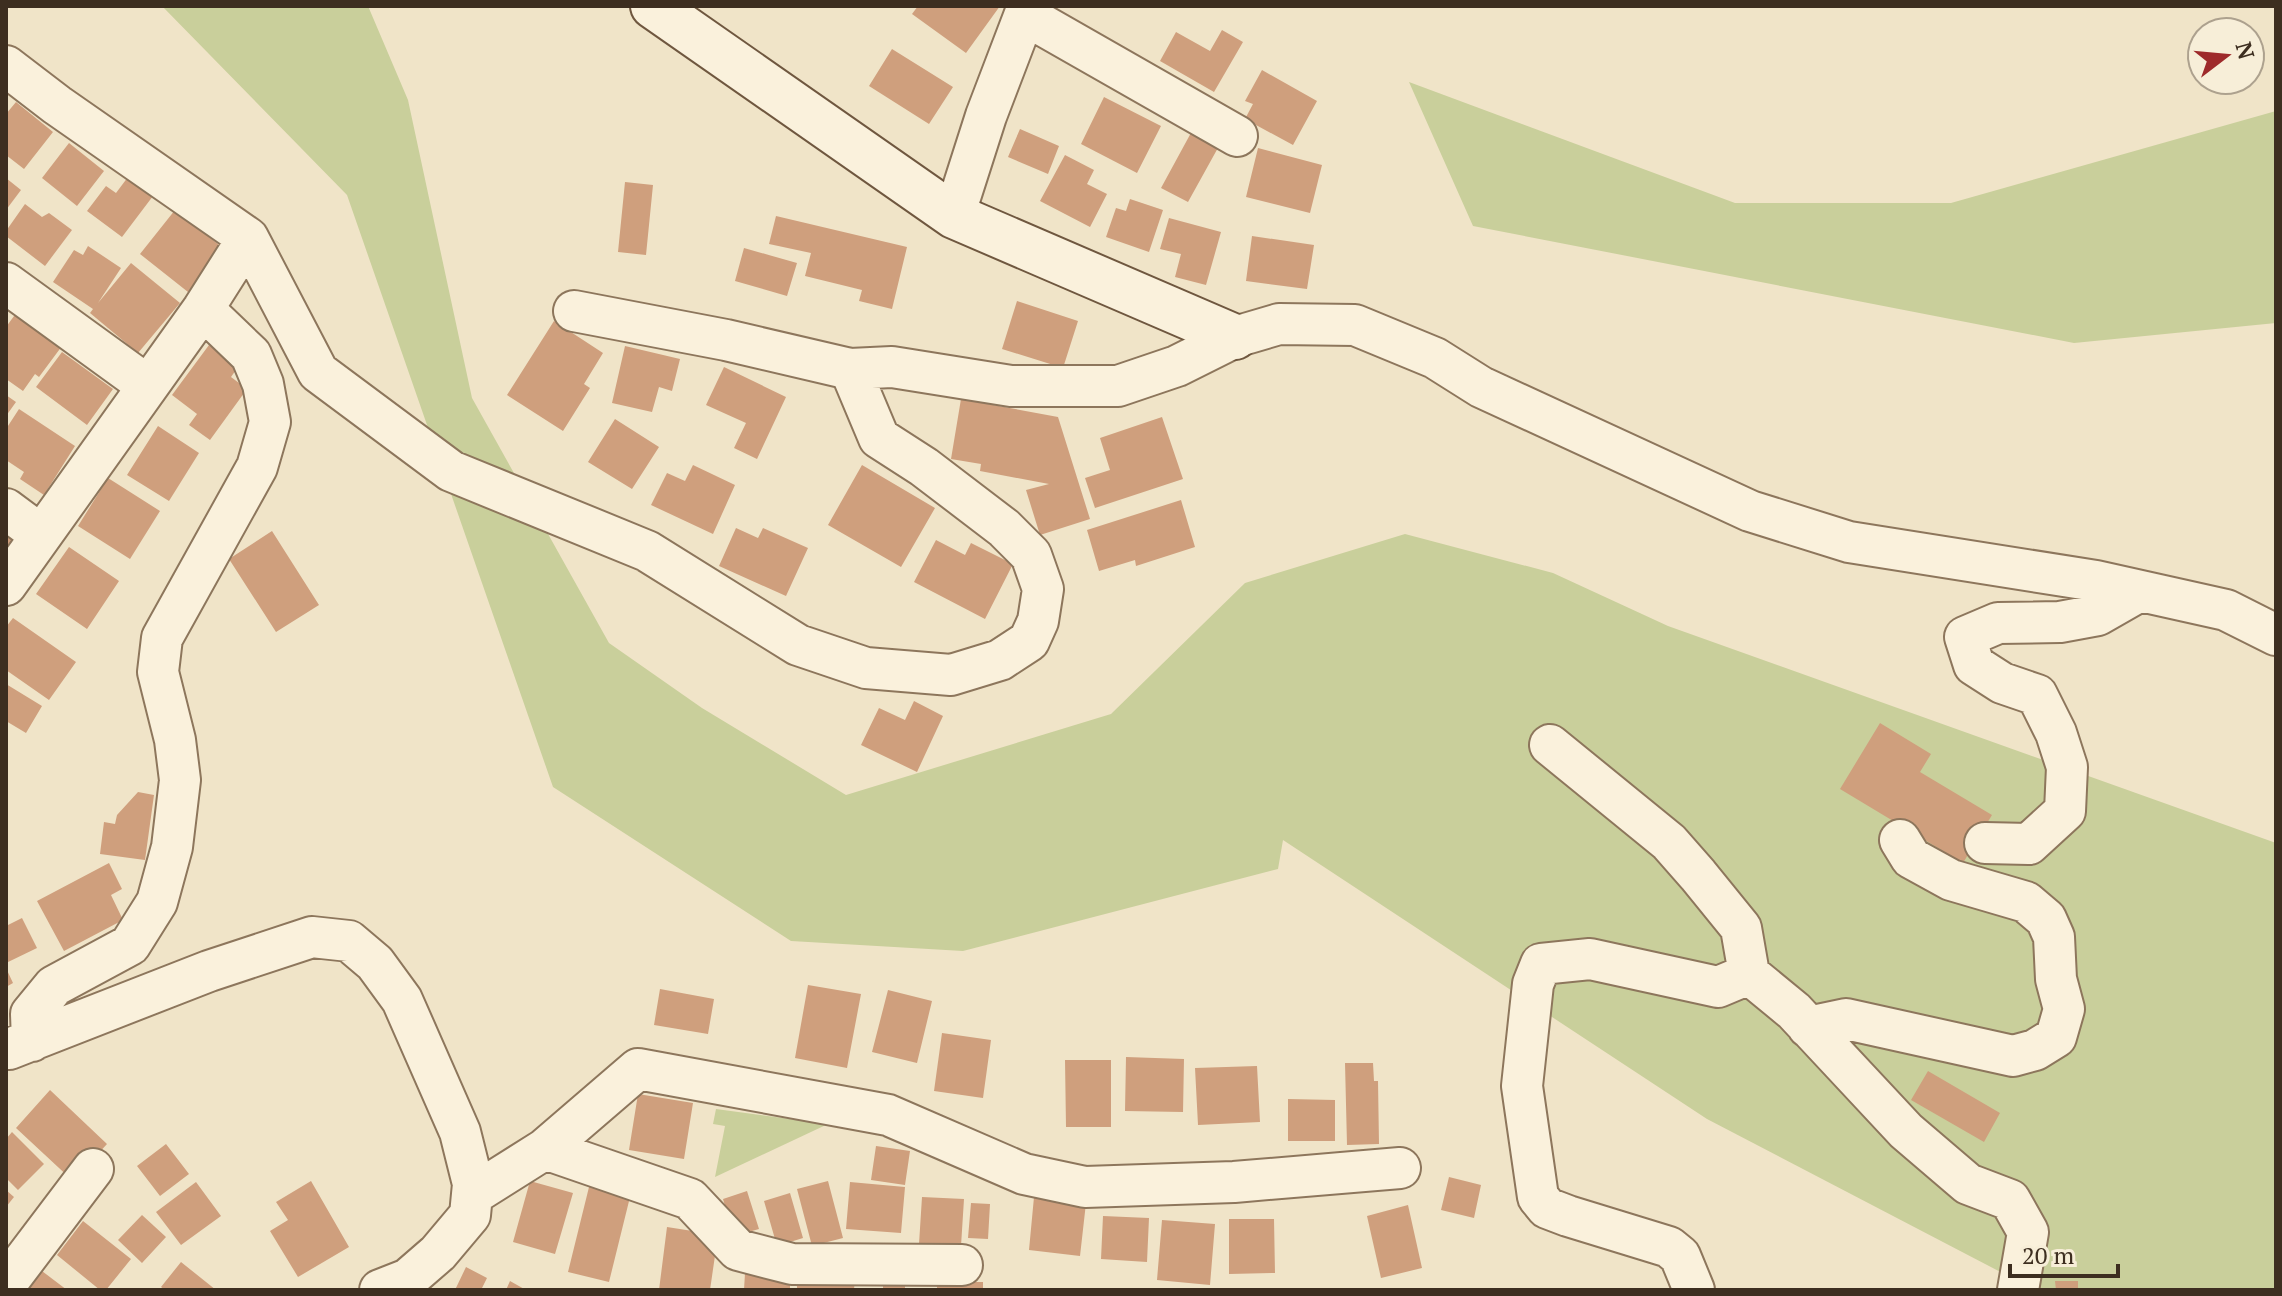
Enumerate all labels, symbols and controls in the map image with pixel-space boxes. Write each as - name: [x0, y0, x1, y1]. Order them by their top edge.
- north arrow: [2186, 16, 2266, 96]
- text: N: [2229, 38, 2262, 63]
- scale bar: [2010, 1228, 2118, 1278]
- text: 20 m: [2022, 1239, 2074, 1271]

